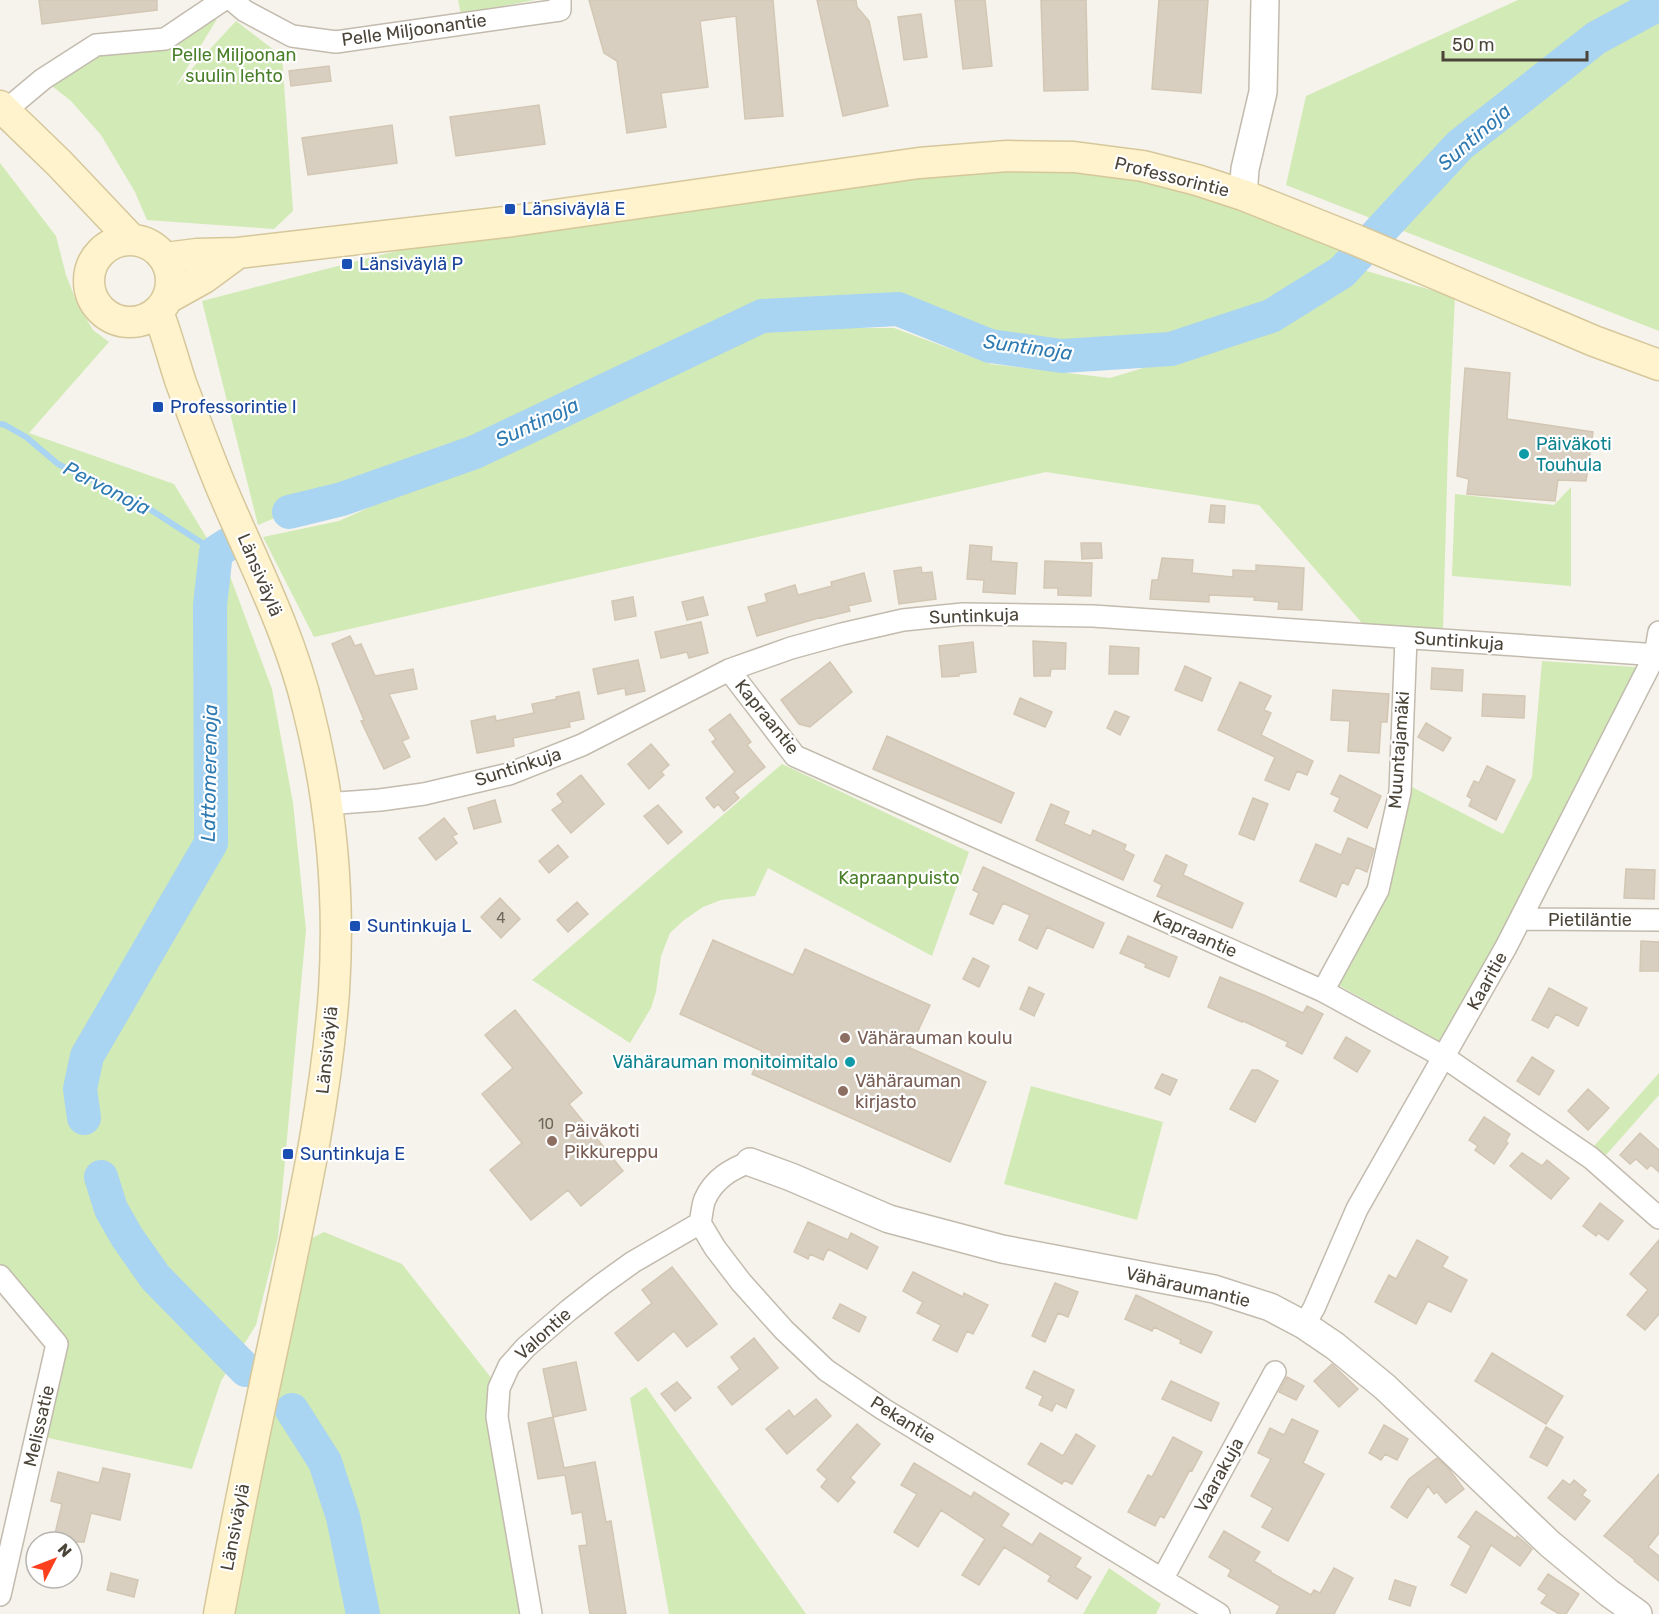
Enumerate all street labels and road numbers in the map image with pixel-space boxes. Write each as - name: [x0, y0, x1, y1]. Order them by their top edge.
- street label: Pelle Miljoonantie: [340, 9, 488, 51]
- street label: Professorintie: [1112, 152, 1232, 202]
- street label: Länsiväylä: [233, 530, 287, 620]
- street label: Suntinkuja: [929, 603, 1019, 629]
- street label: Suntinkuja: [1413, 627, 1505, 655]
- street label: Kapraantie: [730, 675, 804, 759]
- street label: Muuntajamäki: [1384, 690, 1414, 810]
- street label: Suntinkuja: [472, 743, 564, 791]
- street label: Kapraantie: [1149, 906, 1241, 962]
- street label: Pietiläntie: [1548, 909, 1632, 931]
- street label: Kaaritie: [1462, 948, 1512, 1014]
- street label: Länsiväylä: [311, 1005, 343, 1095]
- street label: Vähäraumantie: [1124, 1262, 1252, 1312]
- street label: Valontie: [510, 1303, 576, 1365]
- street label: Melissatie: [19, 1383, 59, 1469]
- street label: Pekantie: [866, 1391, 940, 1449]
- street label: Vaarakuja: [1190, 1434, 1248, 1516]
- street label: Länsiväylä: [216, 1482, 254, 1572]

